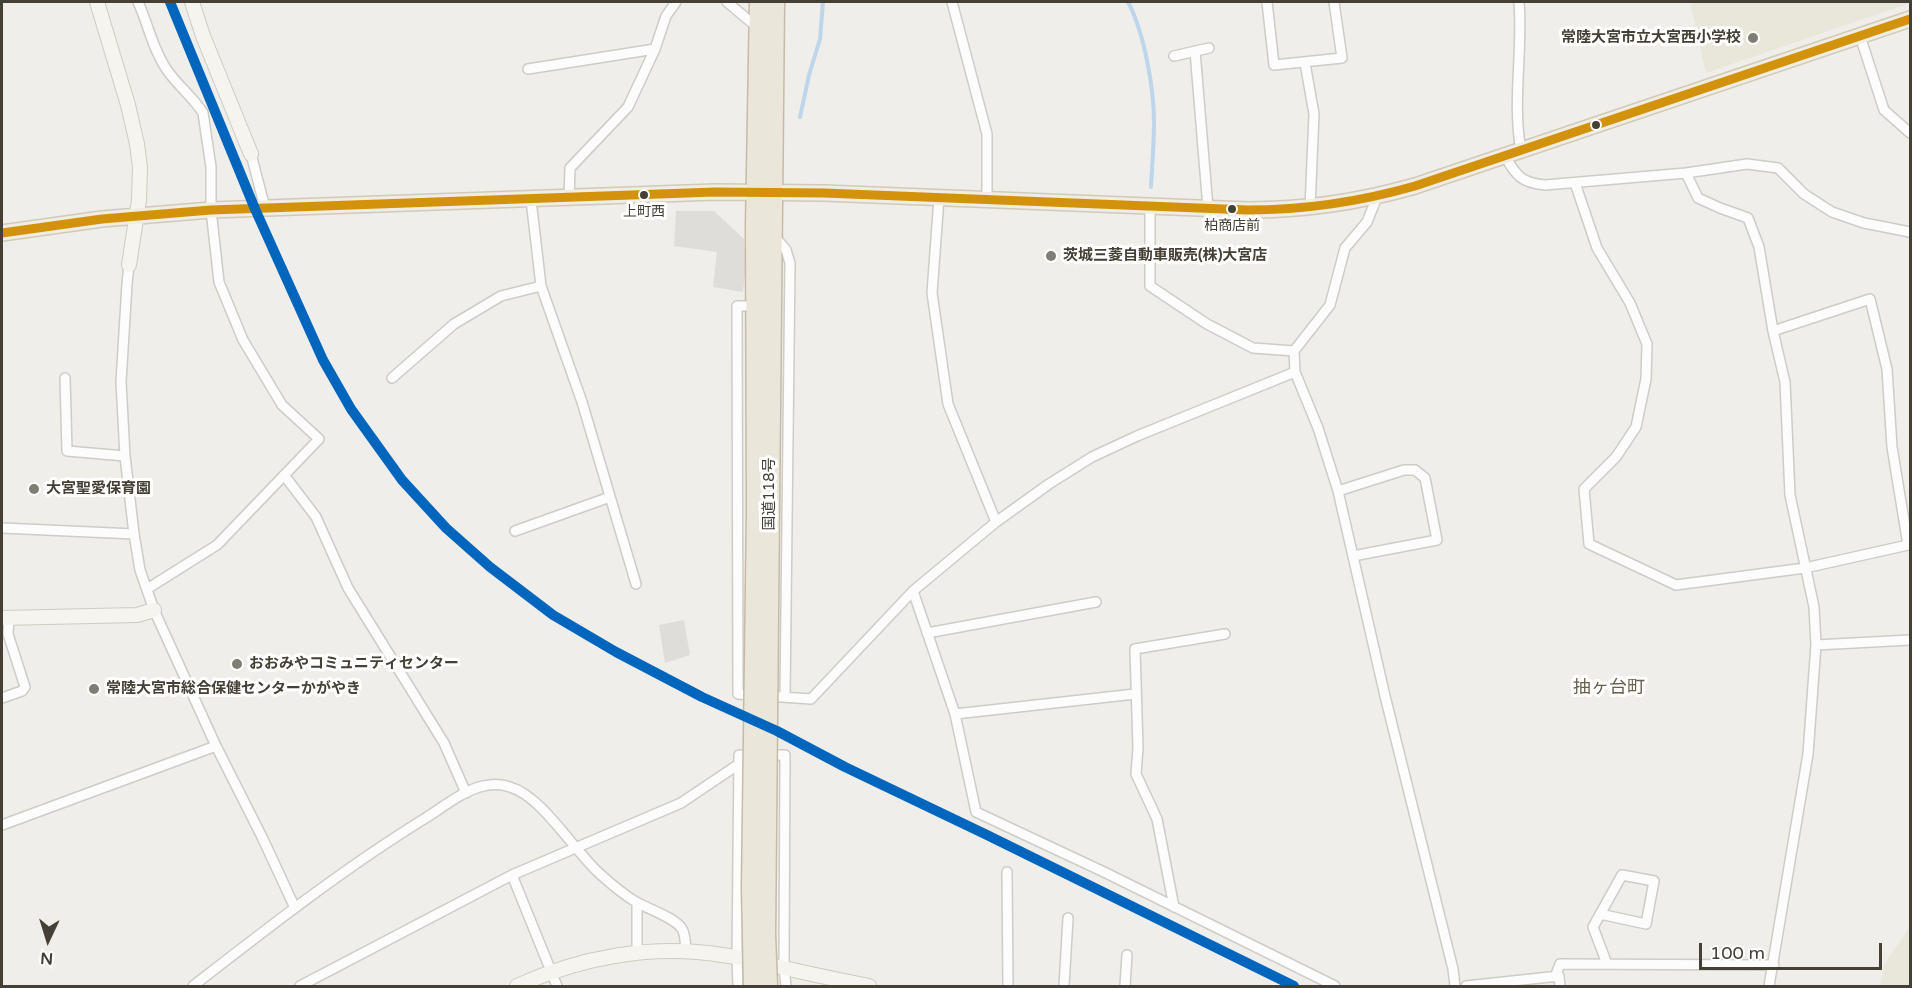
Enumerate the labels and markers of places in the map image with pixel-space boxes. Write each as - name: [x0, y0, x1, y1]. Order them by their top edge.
- place label: 常陸大宮市立大宮西小学校: [1561, 29, 1741, 47]
- marker: 常陸大宮市立大宮西小学校: [1746, 31, 1760, 45]
- unlabelled marker: [1590, 119, 1602, 131]
- marker: 上町西: [638, 189, 650, 201]
- marker: 柏商店前: [1226, 203, 1238, 215]
- place label: 上町西: [623, 204, 665, 220]
- place label: 柏商店前: [1204, 218, 1260, 234]
- place label: 茨城三菱自動車販売(株)大宮店: [1063, 247, 1267, 265]
- marker: 茨城三菱自動車販売(株)大宮店: [1044, 249, 1058, 263]
- place label: 大宮聖愛保育園: [46, 480, 151, 498]
- marker: 大宮聖愛保育園: [27, 482, 41, 496]
- place label: おおみやコミュニティセンター: [249, 655, 459, 673]
- marker: おおみやコミュニティセンター: [230, 657, 244, 671]
- place label: 常陸大宮市総合保健センターかがやき: [106, 680, 361, 698]
- marker: 常陸大宮市総合保健センターかがやき: [87, 682, 101, 696]

